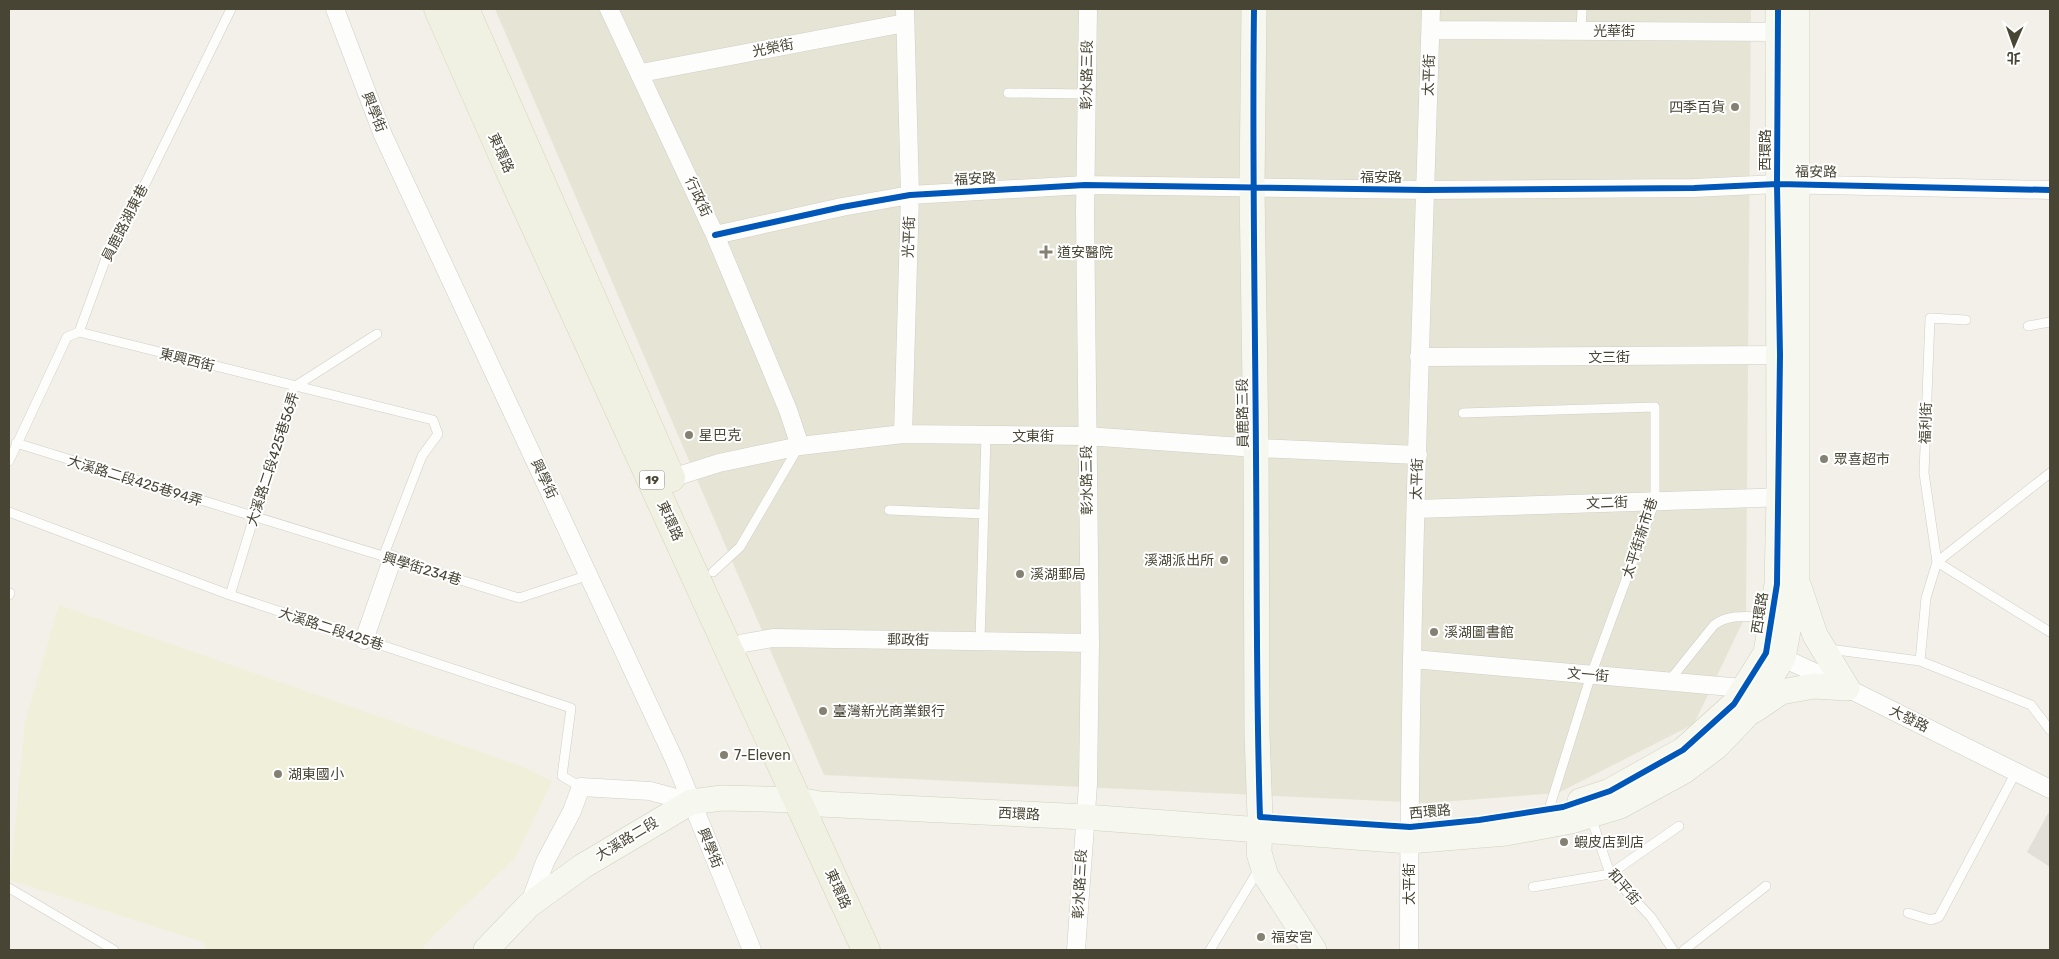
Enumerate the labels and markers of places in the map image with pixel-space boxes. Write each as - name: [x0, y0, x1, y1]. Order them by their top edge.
- place label: 四季百貨: [1669, 99, 1725, 116]
- marker: 四季百貨: [1729, 101, 1741, 113]
- place label: 道安醫院: [1057, 244, 1113, 261]
- marker: 道安醫院: [1039, 245, 1053, 259]
- place label: 星巴克: [699, 427, 741, 444]
- marker: 星巴克: [683, 429, 695, 441]
- place label: 眾喜超市: [1834, 451, 1890, 468]
- marker: 眾喜超市: [1818, 453, 1830, 465]
- place label: 溪湖派出所: [1144, 552, 1214, 569]
- marker: 溪湖派出所: [1218, 554, 1230, 566]
- place label: 溪湖郵局: [1030, 566, 1086, 583]
- marker: 溪湖郵局: [1014, 568, 1026, 580]
- place label: 溪湖圖書館: [1444, 624, 1514, 641]
- marker: 溪湖圖書館: [1428, 626, 1440, 638]
- place label: 臺灣新光商業銀行: [833, 703, 945, 720]
- marker: 臺灣新光商業銀行: [817, 705, 829, 717]
- place label: 7-Eleven: [734, 747, 791, 764]
- marker: 7-Eleven: [718, 749, 730, 761]
- place label: 湖東國小: [288, 766, 344, 783]
- marker: 湖東國小: [272, 768, 284, 780]
- place label: 蝦皮店到店: [1574, 834, 1644, 851]
- marker: 蝦皮店到店: [1558, 836, 1570, 848]
- place label: 福安宮: [1271, 929, 1313, 946]
- marker: 福安宮: [1255, 931, 1267, 943]

